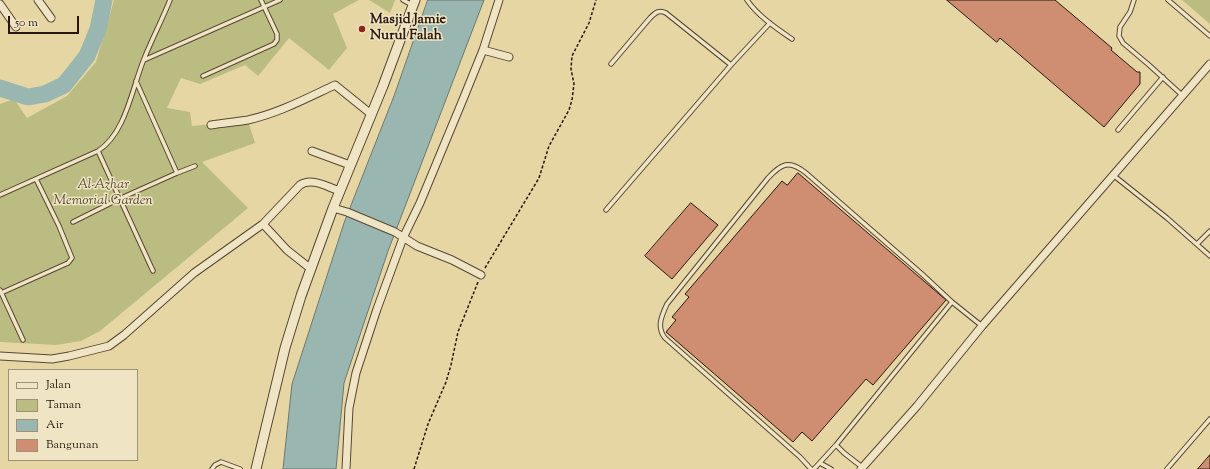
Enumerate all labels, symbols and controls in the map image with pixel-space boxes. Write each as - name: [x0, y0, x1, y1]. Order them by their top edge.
- scale bar: [10, 8, 81, 34]
- place label: Masjid Jamie Nurul Falah: [370, 13, 446, 46]
- text: 50 m: [15, 14, 38, 32]
- marker: Masjid Jamie Nurul Falah: [357, 24, 367, 34]
- park label: Al-Azhar Memorial Garden: [53, 178, 153, 210]
- legend: [8, 369, 138, 461]
- text: Jalan: [46, 376, 71, 394]
- text: Taman: [46, 396, 81, 414]
- text: Air: [46, 416, 64, 434]
- text: Bangunan: [46, 436, 99, 454]

